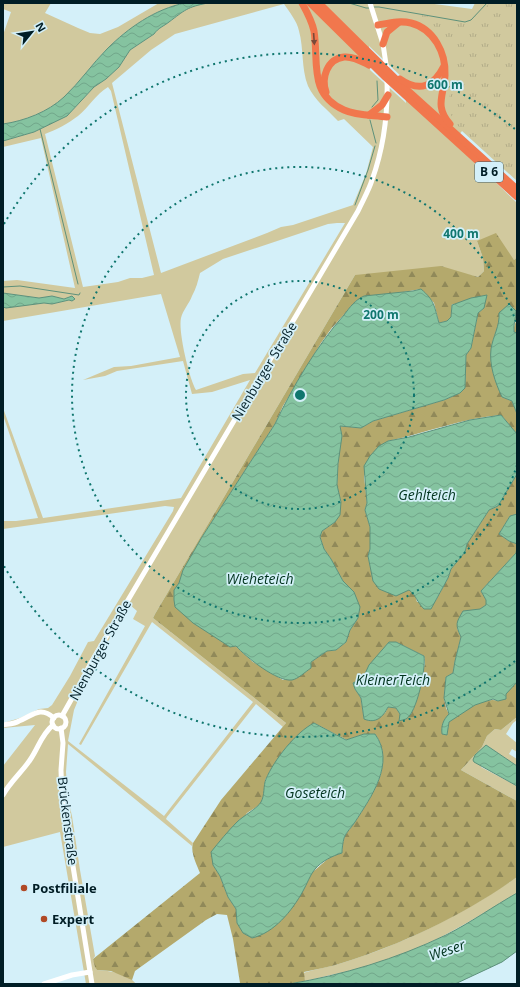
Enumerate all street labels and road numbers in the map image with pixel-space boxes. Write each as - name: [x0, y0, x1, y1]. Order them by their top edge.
- road number: B 6: [475, 162, 503, 182]
- street label: Nienburger Straße: [227, 318, 301, 424]
- street label: Nienburger Straße: [65, 597, 135, 703]
- street label: Brückenstraße: [54, 776, 82, 866]

